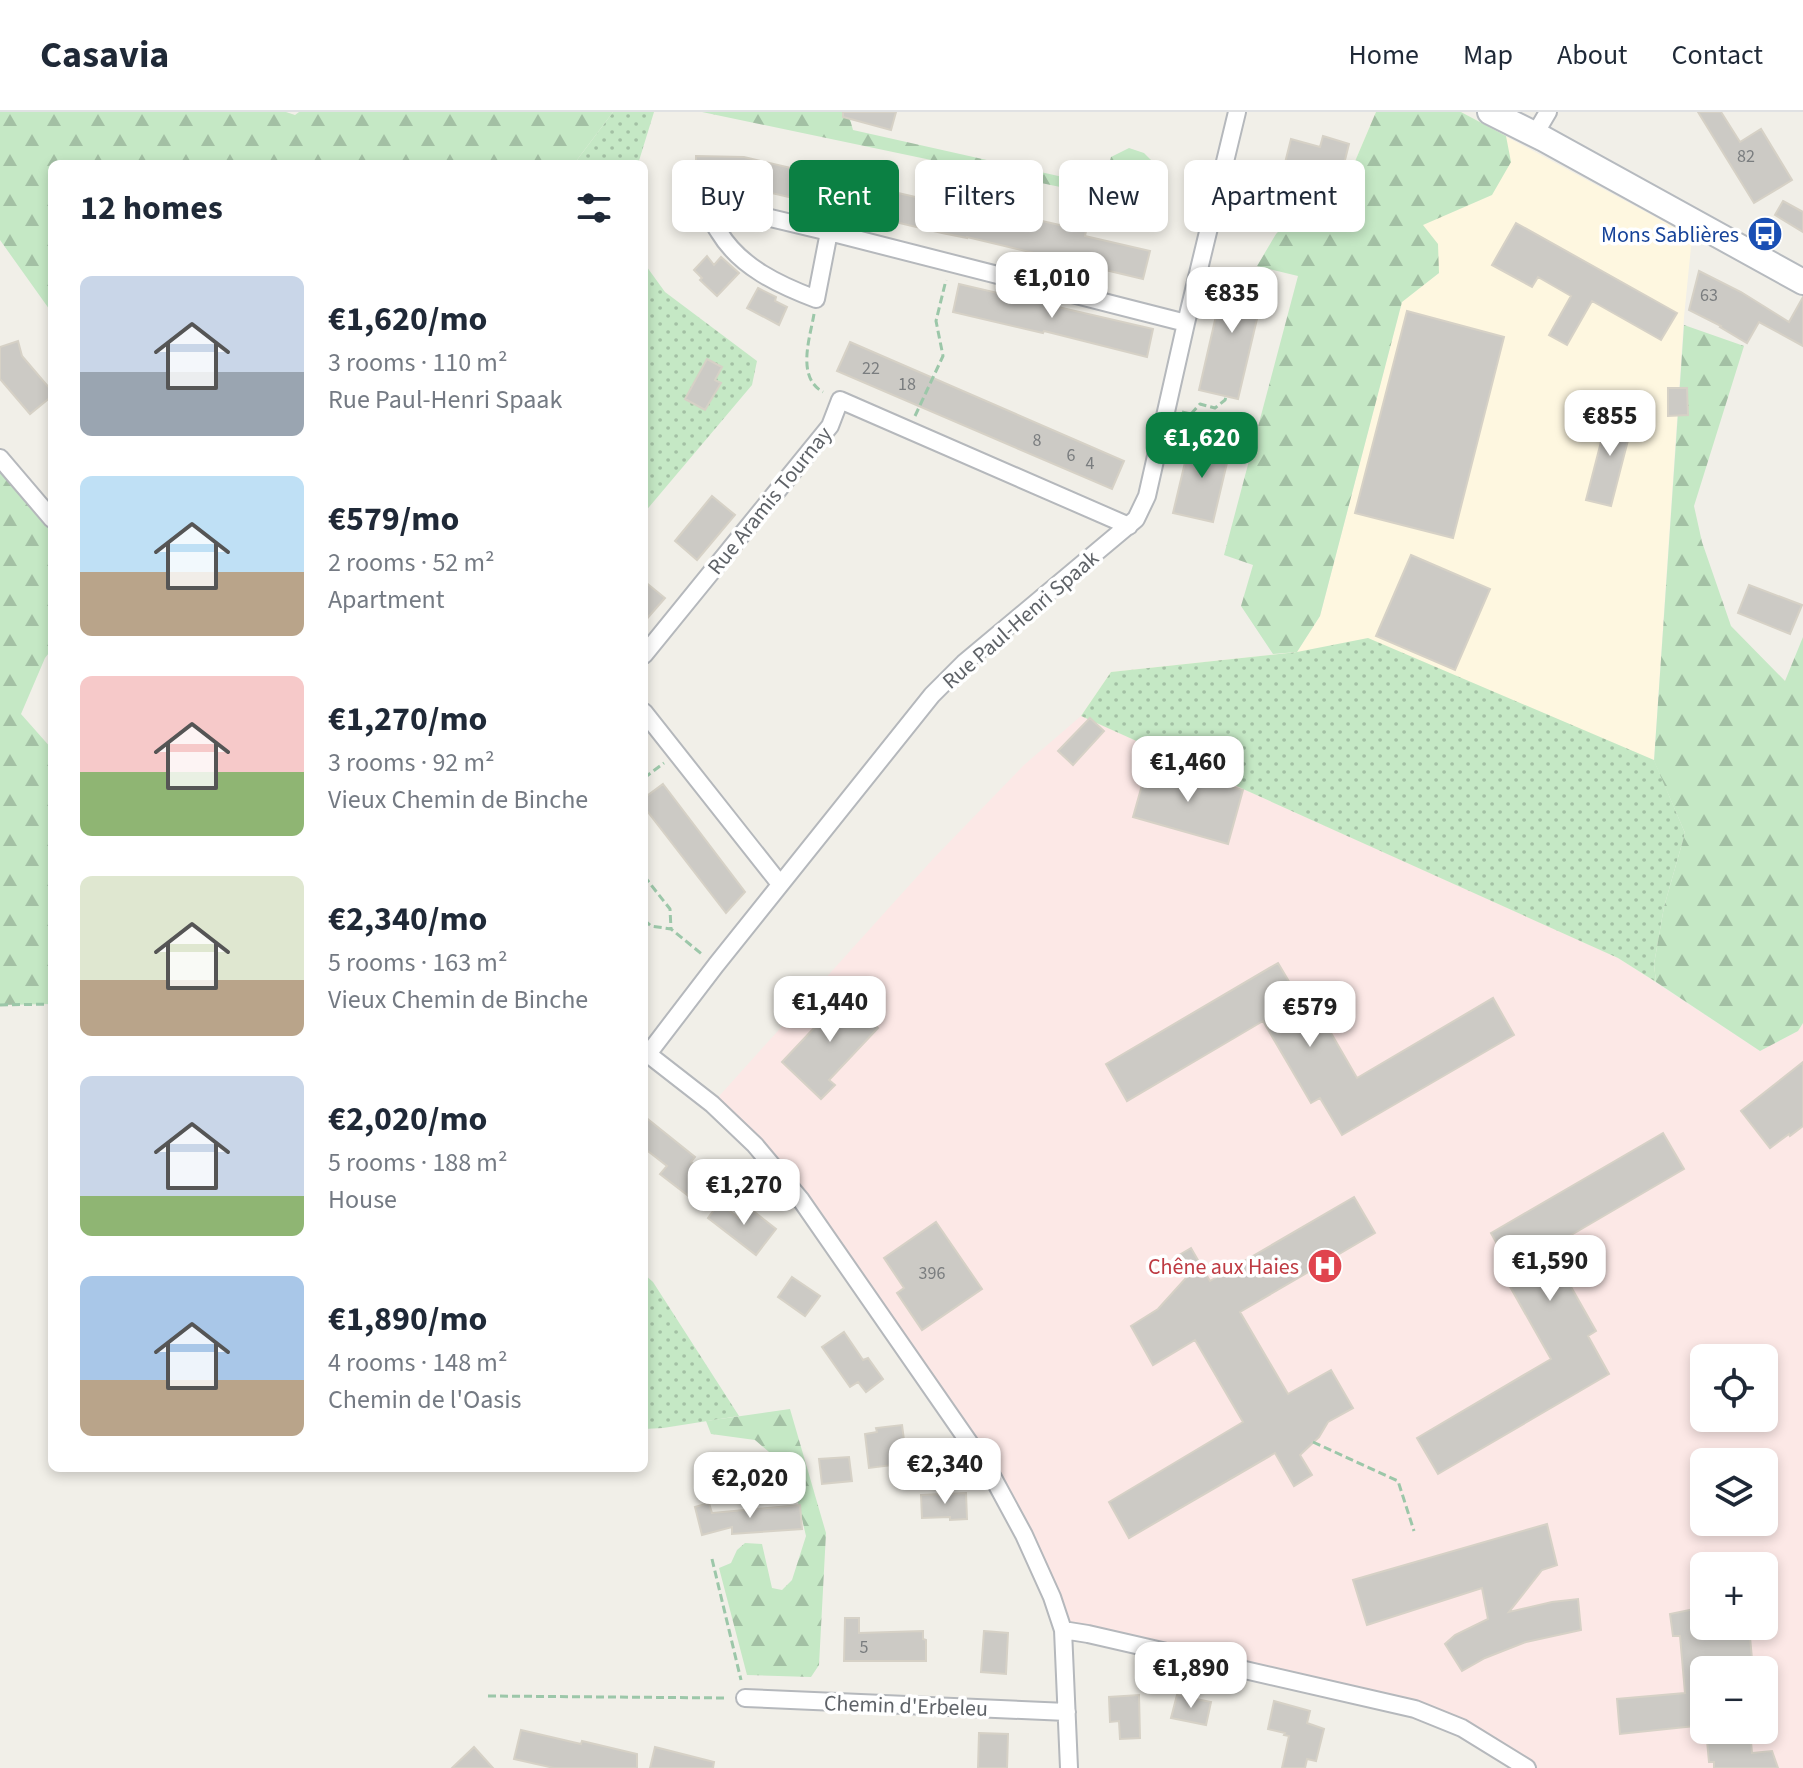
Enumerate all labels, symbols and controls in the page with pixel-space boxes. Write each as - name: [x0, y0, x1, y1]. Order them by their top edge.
- text: Casavia: [40, 28, 169, 82]
- text: Home: [1348, 35, 1419, 75]
- text: Map: [1463, 35, 1513, 75]
- text: About: [1557, 35, 1628, 75]
- text: Contact: [1672, 35, 1763, 75]
- house number: 82: [1737, 144, 1755, 169]
- chip: Buy: [672, 160, 773, 232]
- chip: Rent: [789, 160, 899, 232]
- chip: Filters: [915, 160, 1043, 232]
- chip: New: [1059, 160, 1168, 232]
- chip: Apartment: [1184, 160, 1365, 232]
- text: 12 homes: [80, 184, 223, 233]
- icon: filters: [572, 186, 616, 230]
- bus stop icon: Mons Sablières: [1746, 215, 1784, 253]
- place label: Mons Sablières: [1601, 219, 1739, 251]
- pin: €1,010: [987, 252, 1117, 320]
- text: €1,010: [1014, 259, 1090, 296]
- pin: €835: [1185, 267, 1279, 335]
- text: €835: [1205, 274, 1259, 311]
- house number: 63: [1700, 283, 1718, 308]
- text: €1,620/mo: [328, 295, 488, 344]
- icon: home: [144, 308, 240, 404]
- text: 3 rooms · 110 m²: [328, 344, 507, 381]
- house number: 22: [862, 356, 880, 381]
- house number: 18: [898, 372, 916, 397]
- text: Rue Paul-Henri Spaak: [328, 381, 562, 418]
- pin: €855: [1563, 390, 1657, 458]
- text: €855: [1583, 397, 1637, 434]
- pin: €1,620: [1137, 412, 1267, 480]
- street label: Rue Aramis Tournay: [700, 419, 840, 582]
- text: €1,620: [1164, 419, 1240, 456]
- house number: 8: [1033, 428, 1042, 453]
- house number: 6: [1067, 443, 1076, 468]
- house number: 4: [1086, 451, 1095, 476]
- text: €579/mo: [328, 495, 459, 544]
- icon: home: [144, 508, 240, 604]
- street label: Rue Paul-Henri Spaak: [935, 543, 1106, 697]
- text: 2 rooms · 52 m²: [328, 544, 495, 581]
- text: Apartment: [328, 581, 445, 618]
- text: €1,270/mo: [328, 695, 488, 744]
- icon: home: [144, 708, 240, 804]
- pin: €1,460: [1123, 736, 1253, 804]
- text: €1,460: [1150, 743, 1226, 780]
- text: 3 rooms · 92 m²: [328, 744, 495, 781]
- text: Vieux Chemin de Binche: [328, 781, 588, 818]
- text: €2,340/mo: [328, 895, 488, 944]
- icon: home: [144, 908, 240, 1004]
- text: 5 rooms · 163 m²: [328, 944, 507, 981]
- pin: €1,440: [765, 976, 895, 1044]
- text: Vieux Chemin de Binche: [328, 981, 588, 1018]
- pin: €579: [1263, 981, 1357, 1049]
- text: €1,440: [792, 983, 868, 1020]
- text: €579: [1283, 988, 1337, 1025]
- text: €2,020/mo: [328, 1095, 488, 1144]
- icon: home: [144, 1108, 240, 1204]
- text: 5 rooms · 188 m²: [328, 1144, 507, 1181]
- pin: €1,270: [679, 1159, 809, 1227]
- text: €1,270: [706, 1166, 782, 1203]
- text: House: [328, 1181, 397, 1218]
- pin: €1,590: [1485, 1235, 1615, 1303]
- text: €1,590: [1512, 1242, 1588, 1279]
- hospital icon: Chêne aux Haies: [1306, 1247, 1344, 1285]
- place label: Chêne aux Haies: [1148, 1251, 1299, 1283]
- house number: 396: [919, 1261, 945, 1286]
- text: €1,890/mo: [328, 1295, 488, 1344]
- icon: home: [144, 1308, 240, 1404]
- text: 4 rooms · 148 m²: [328, 1344, 507, 1381]
- map controls: [1690, 1344, 1778, 1744]
- button: locate: [1690, 1344, 1778, 1432]
- text: Chemin de l'Oasis: [328, 1381, 521, 1418]
- pin: €2,340: [880, 1438, 1010, 1506]
- text: €2,340: [907, 1445, 983, 1482]
- button: layers: [1690, 1448, 1778, 1536]
- pin: €2,020: [685, 1452, 815, 1520]
- text: €2,020: [712, 1459, 788, 1496]
- button: +: [1690, 1552, 1778, 1640]
- house number: 5: [860, 1635, 869, 1660]
- pin: €1,890: [1126, 1642, 1256, 1710]
- text: €1,890: [1153, 1649, 1229, 1686]
- button: −: [1690, 1656, 1778, 1744]
- street label: Chemin d'Erbeleu: [823, 1687, 988, 1725]

